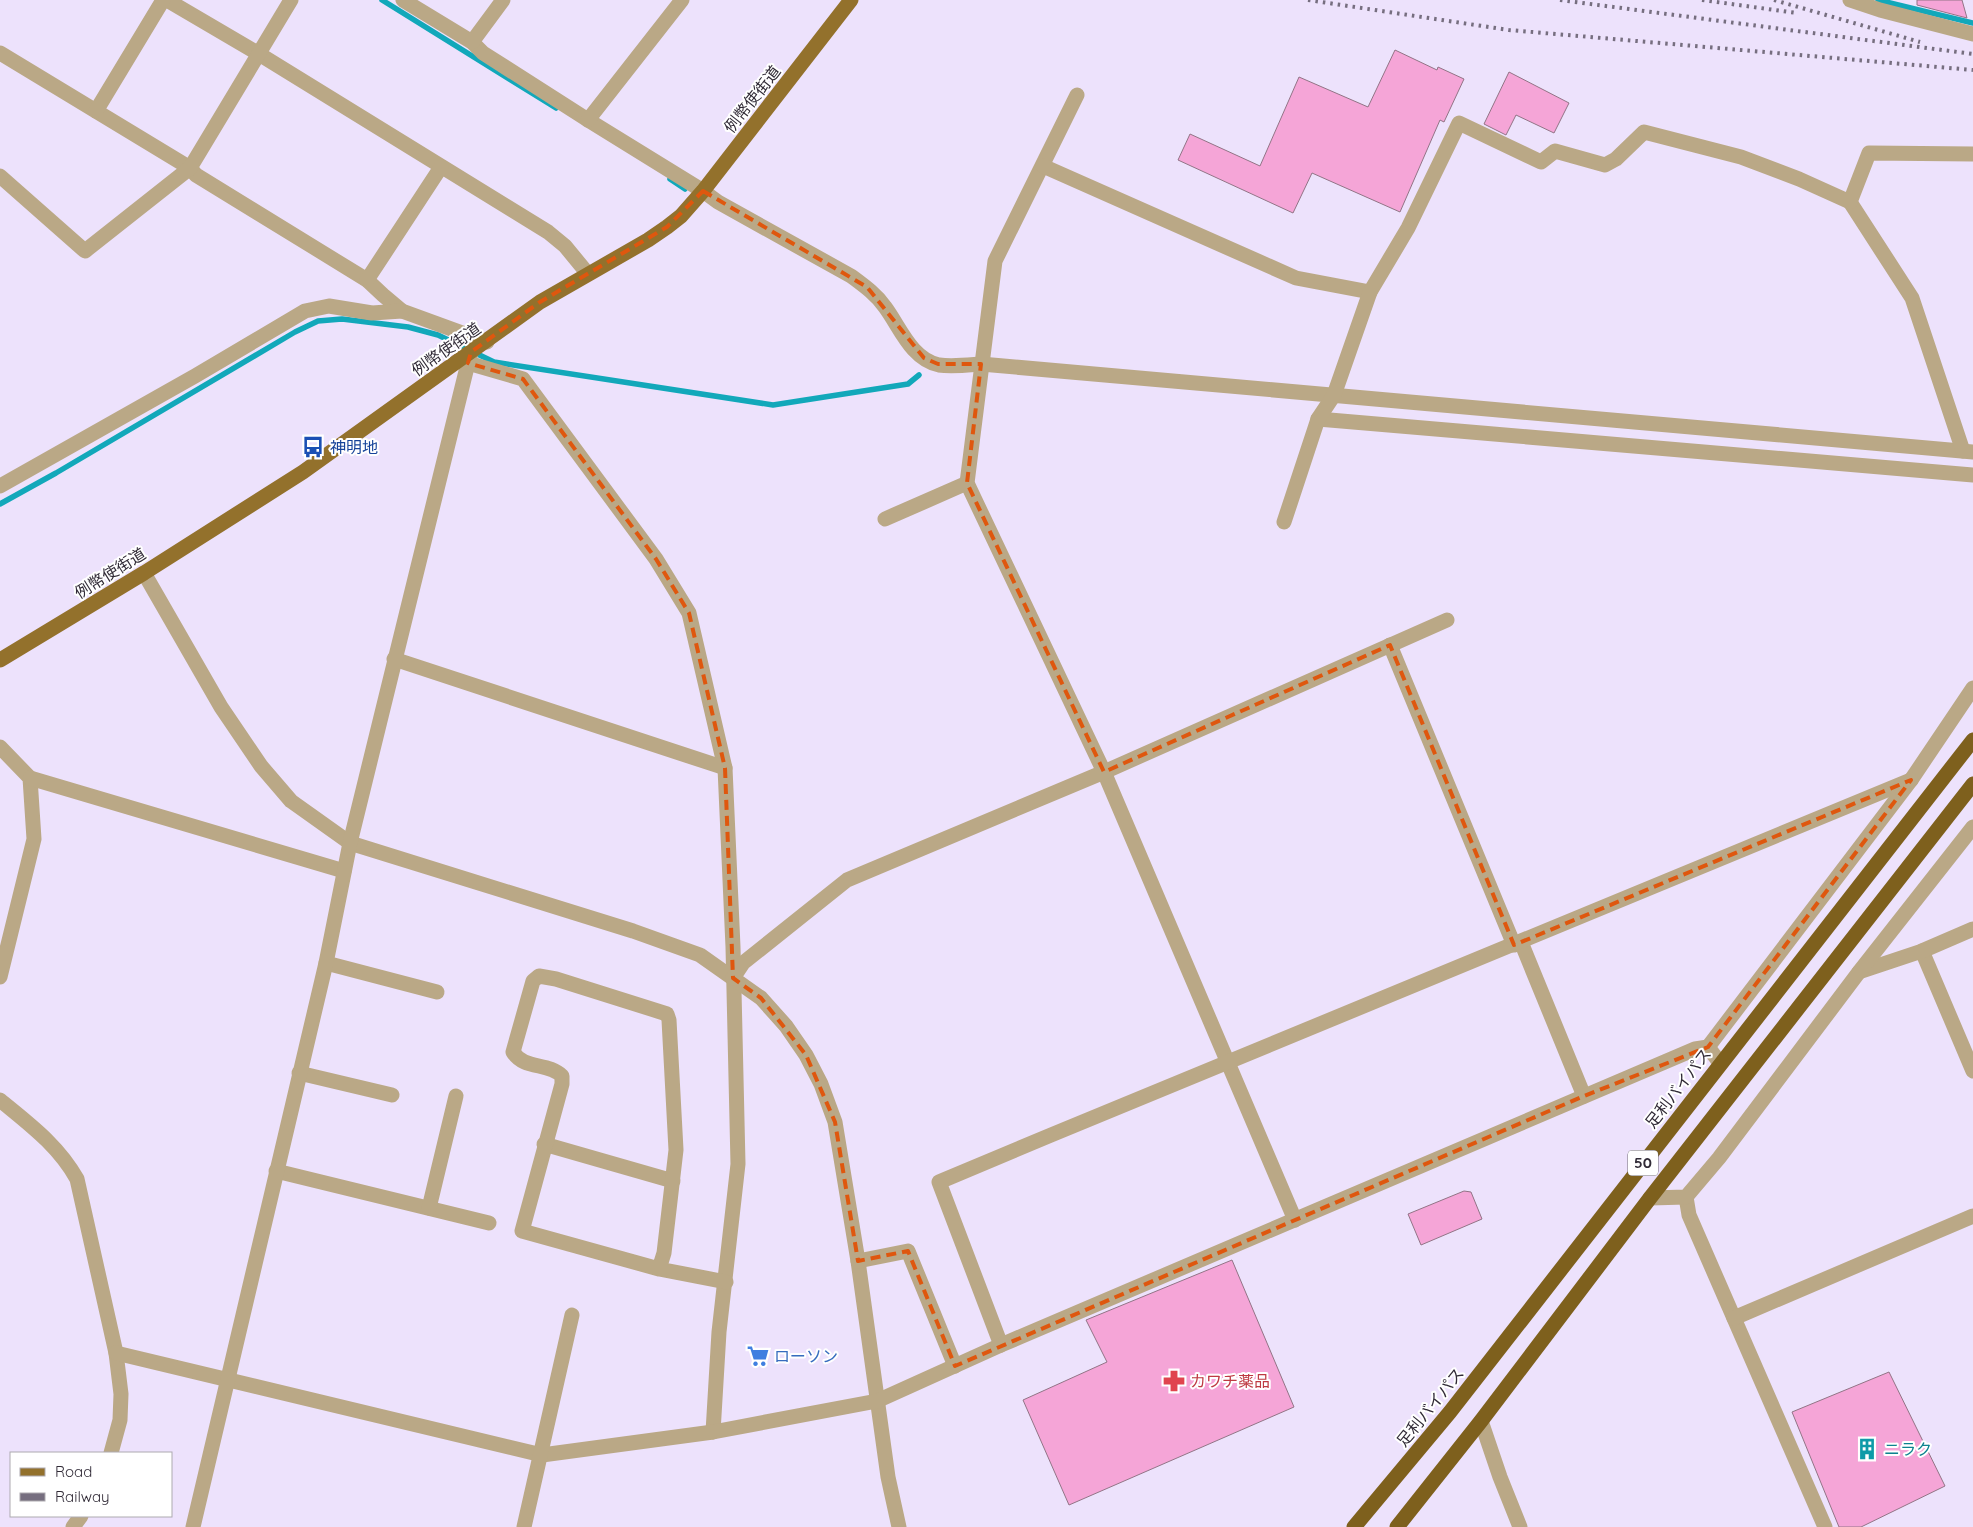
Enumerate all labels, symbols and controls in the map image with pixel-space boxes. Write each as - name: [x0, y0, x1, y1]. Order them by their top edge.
- street label: 例幣使街道: [719, 61, 785, 137]
- street label: 例幣使街道: [407, 318, 485, 380]
- bus stop icon: 神明地: [300, 434, 326, 460]
- place label: 神明地: [330, 437, 378, 457]
- street label: 例幣使街道: [71, 543, 149, 603]
- street label: 足利バイパス: [1641, 1044, 1715, 1132]
- road number: 50: [1628, 1150, 1658, 1176]
- supermarket icon: ローソン: [745, 1343, 771, 1369]
- place label: ローソン: [774, 1346, 838, 1366]
- street label: 足利バイパス: [1392, 1364, 1468, 1450]
- pharmacy icon: カワチ薬品: [1161, 1368, 1187, 1394]
- place label: カワチ薬品: [1190, 1371, 1270, 1391]
- building icon: ニラク: [1854, 1436, 1880, 1462]
- place label: ニラク: [1884, 1439, 1932, 1459]
- legend: [10, 1452, 172, 1517]
- text: Road: [55, 1462, 92, 1481]
- text: Railway: [55, 1487, 110, 1506]

